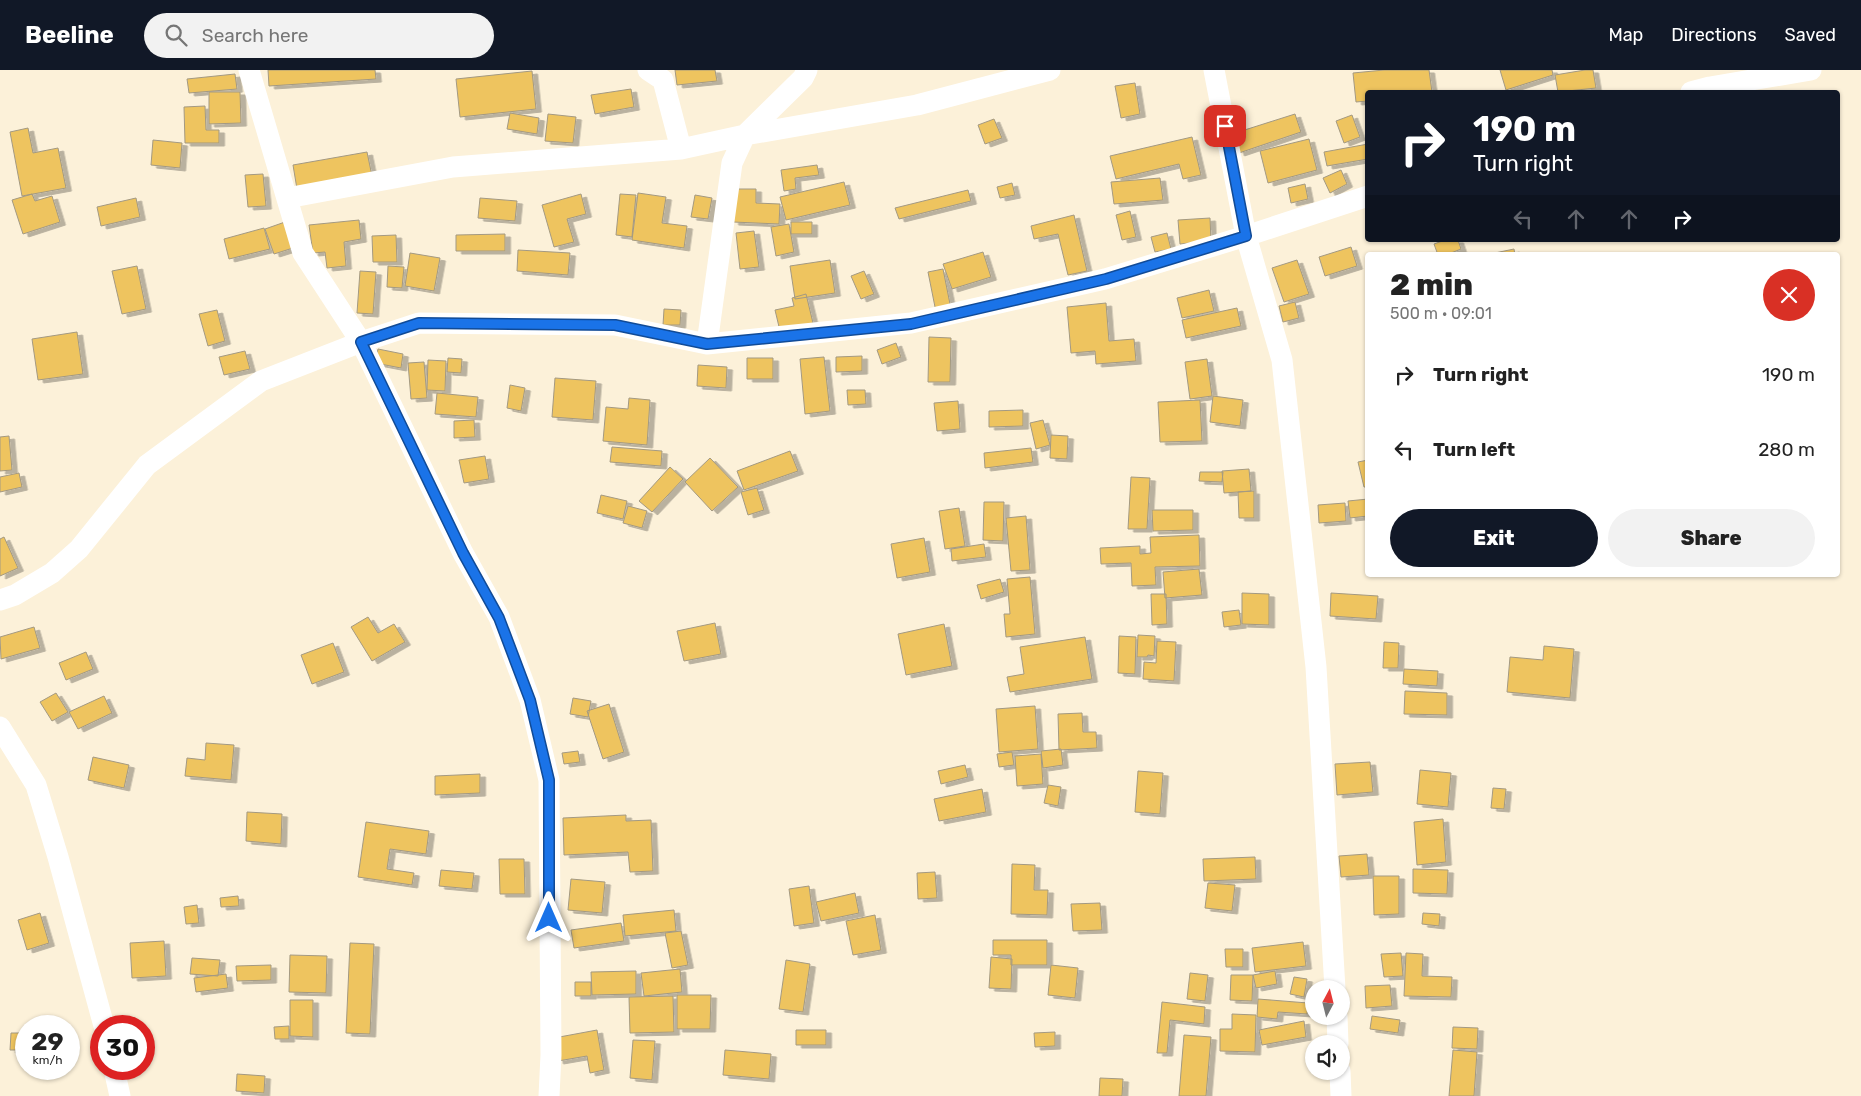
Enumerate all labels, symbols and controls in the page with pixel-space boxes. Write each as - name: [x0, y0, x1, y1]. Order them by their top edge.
- search box: [144, 13, 494, 58]
- text: Beeline: [25, 21, 114, 49]
- icon: search: [162, 21, 190, 49]
- text: Search here: [202, 24, 308, 47]
- text: Map: [1608, 24, 1643, 46]
- text: Directions: [1671, 24, 1757, 46]
- text: Saved: [1785, 24, 1836, 46]
- pin: [1204, 105, 1246, 147]
- text: 190 m: [1473, 108, 1576, 150]
- icon: right: [1390, 110, 1455, 175]
- icon: arrive: [1211, 112, 1239, 140]
- text: Turn right: [1473, 150, 1573, 177]
- icon: left: [1509, 205, 1537, 233]
- icon: ahead: [1562, 205, 1590, 233]
- icon: ahead: [1615, 205, 1643, 233]
- icon: right: [1668, 205, 1696, 233]
- text: 2 min: [1390, 267, 1473, 303]
- button: close: [1763, 269, 1815, 321]
- text: 500 m · 09:01: [1390, 304, 1492, 323]
- icon: right: [1390, 361, 1418, 389]
- text: Turn right: [1433, 363, 1528, 386]
- text: 190 m: [1762, 363, 1815, 386]
- icon: left: [1390, 436, 1418, 464]
- text: Turn left: [1433, 438, 1515, 461]
- text: 280 m: [1758, 438, 1815, 461]
- button: Exit: [1390, 509, 1598, 567]
- button: Share: [1608, 509, 1815, 567]
- position arrow: [522, 891, 574, 943]
- north arrow: [1305, 980, 1350, 1025]
- map controls: [1305, 980, 1350, 1080]
- speed limit sign: 30: [90, 1015, 155, 1080]
- text: 29: [31, 1027, 64, 1056]
- button: sound: [1305, 1035, 1350, 1080]
- text: km/h: [33, 1053, 62, 1067]

